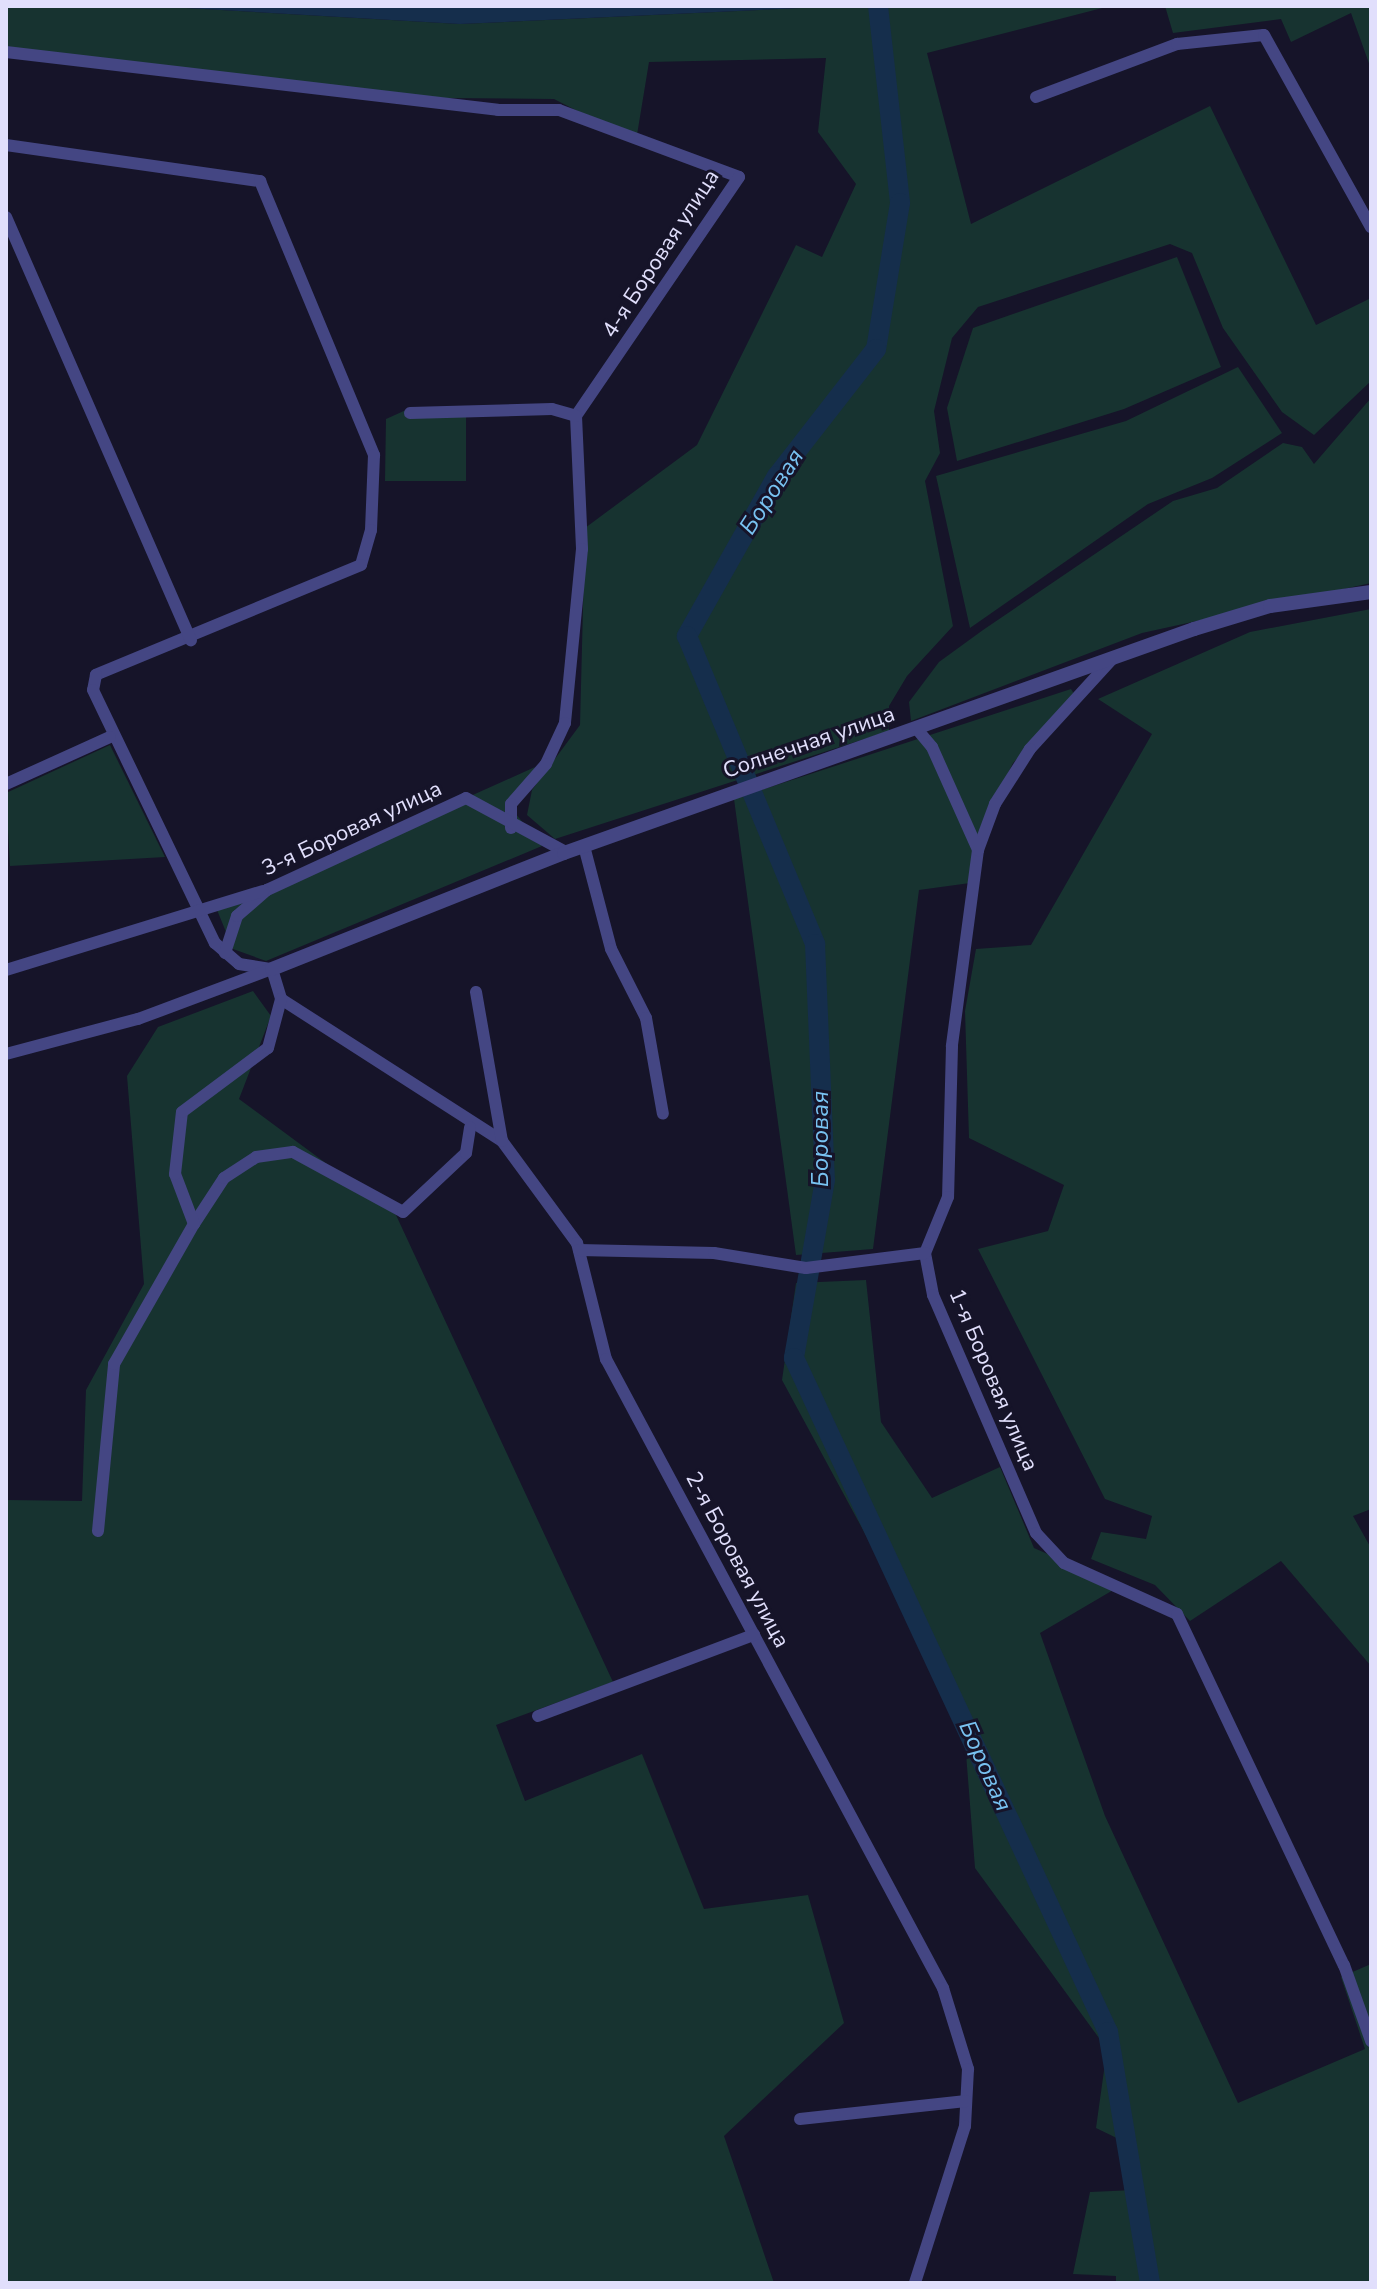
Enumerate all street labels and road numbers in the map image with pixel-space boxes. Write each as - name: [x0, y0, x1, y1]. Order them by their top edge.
- street label: 4-я Боровая улица: [597, 165, 725, 343]
- street label: Солнечная улица: [720, 701, 898, 785]
- street label: 3-я Боровая улица: [258, 776, 446, 882]
- street label: 1-я Боровая улица: [943, 1285, 1043, 1475]
- street label: 2-я Боровая улица: [680, 1468, 794, 1652]

